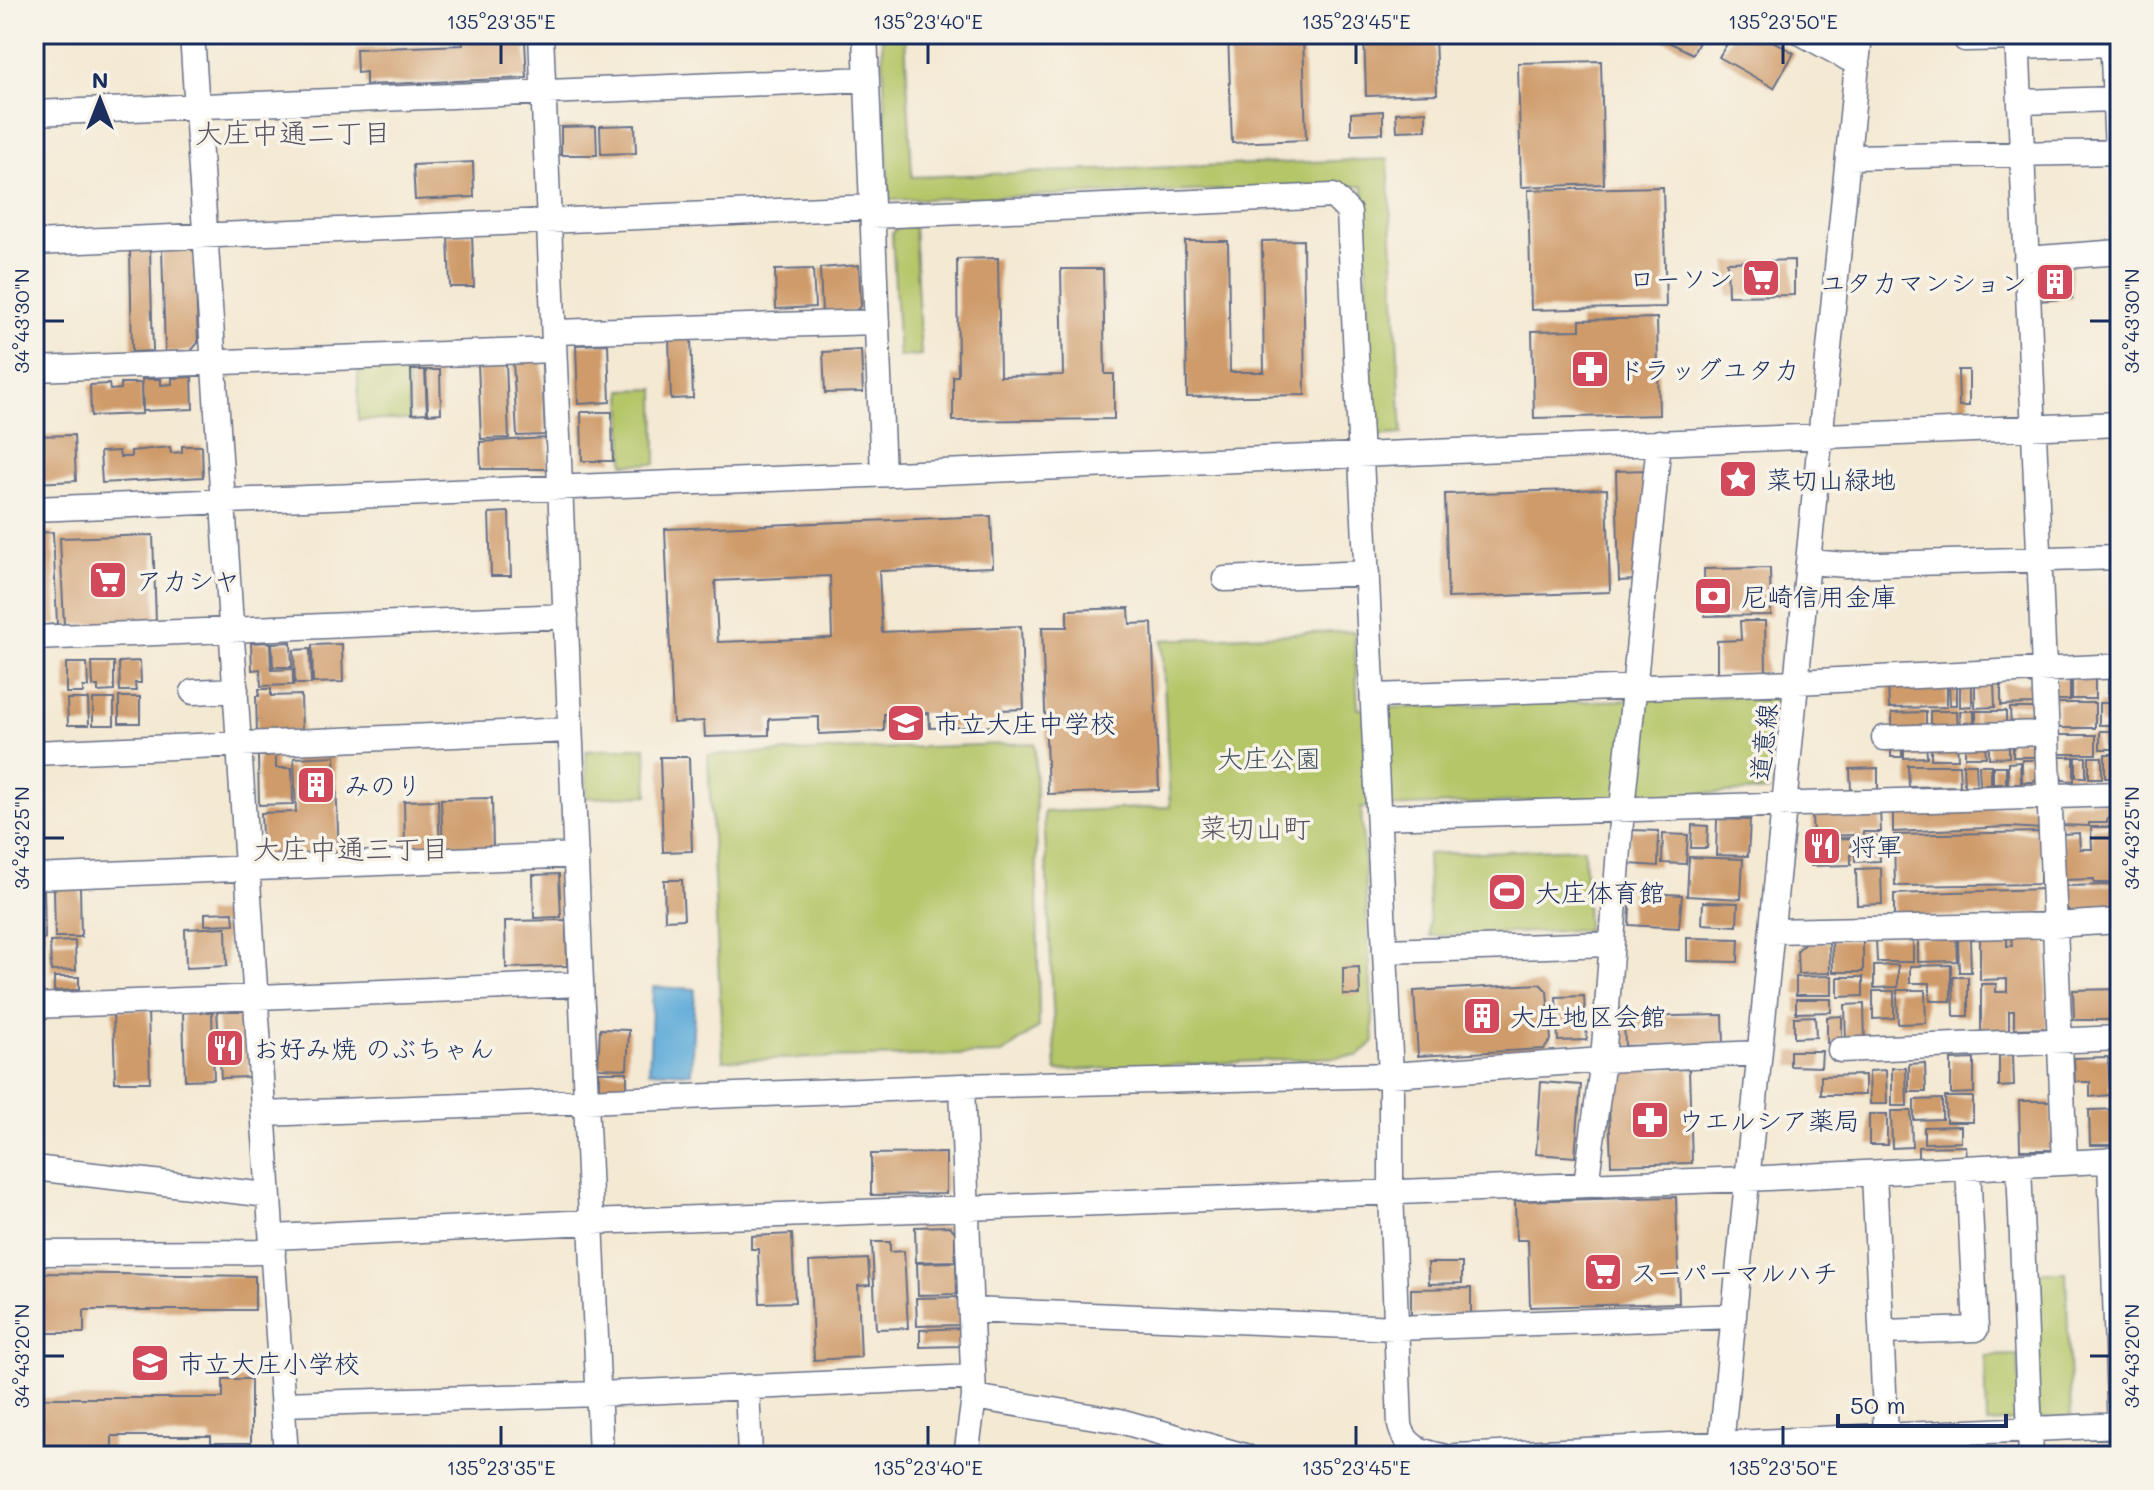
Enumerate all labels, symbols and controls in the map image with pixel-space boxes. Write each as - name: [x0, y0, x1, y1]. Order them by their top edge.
- text: 135°23'35"E: [446, 8, 556, 34]
- text: 135°23'40"E: [873, 8, 983, 34]
- text: 135°23'45"E: [1301, 8, 1411, 34]
- text: 135°23'50"E: [1728, 8, 1838, 34]
- north arrow: [60, 60, 140, 140]
- text: N: [92, 65, 108, 94]
- district label: 大庄中通二丁目: [195, 114, 391, 150]
- supermarket icon: ローソン: [1740, 257, 1782, 299]
- place label: ローソン: [1629, 261, 1733, 295]
- building icon: ユタカマンション: [2034, 261, 2076, 303]
- place label: ユタカマンション: [1820, 265, 2027, 299]
- text: 34°43'30"N: [8, 269, 34, 373]
- text: 34°43'30"N: [2118, 269, 2144, 373]
- pharmacy icon: ドラッグユタカ: [1569, 348, 1611, 390]
- place label: ドラッグユタカ: [1618, 352, 1800, 386]
- place icon: 菜切山緑地: [1717, 458, 1759, 500]
- place label: 菜切山緑地: [1766, 462, 1896, 496]
- supermarket icon: アカシヤ: [87, 559, 129, 601]
- place label: アカシヤ: [136, 563, 240, 597]
- bank icon: 尼崎信用金庫: [1692, 575, 1734, 617]
- place label: 尼崎信用金庫: [1741, 579, 1897, 613]
- street label: 道意線: [1742, 701, 1784, 783]
- school or university icon: 市立大庄中学校: [885, 702, 927, 744]
- place label: 市立大庄中学校: [934, 706, 1116, 740]
- park label: 大庄公園: [1217, 741, 1321, 775]
- building icon: みのり: [295, 764, 337, 806]
- place label: みのり: [344, 768, 422, 802]
- text: 34°43'25"N: [8, 786, 34, 890]
- text: 34°43'25"N: [2118, 786, 2144, 890]
- district label: 菜切山町: [1199, 809, 1311, 845]
- restaurant icon: 将軍: [1801, 825, 1843, 867]
- place label: 将軍: [1850, 829, 1902, 863]
- district label: 大庄中通三丁目: [253, 830, 449, 866]
- sports icon: 大庄体育館: [1486, 871, 1528, 913]
- place label: 大庄体育館: [1535, 875, 1665, 909]
- building icon: 大庄地区会館: [1461, 995, 1503, 1037]
- place label: 大庄地区会館: [1510, 999, 1666, 1033]
- restaurant icon: お好み焼 のぶちゃん: [204, 1027, 246, 1069]
- place label: お好み焼 のぶちゃん: [253, 1031, 495, 1065]
- pharmacy icon: ウエルシア薬局: [1629, 1099, 1671, 1141]
- place label: ウエルシア薬局: [1678, 1103, 1860, 1137]
- supermarket icon: スーパーマルハチ: [1582, 1251, 1624, 1293]
- place label: スーパーマルハチ: [1631, 1255, 1838, 1289]
- text: 34°43'20"N: [8, 1304, 34, 1408]
- text: 34°43'20"N: [2118, 1304, 2144, 1408]
- school or university icon: 市立大庄小学校: [129, 1342, 171, 1384]
- place label: 市立大庄小学校: [178, 1346, 360, 1380]
- scale bar: [1838, 1378, 2006, 1428]
- text: 50 m: [1850, 1389, 1906, 1420]
- text: 135°23'35"E: [446, 1454, 556, 1480]
- text: 135°23'40"E: [873, 1454, 983, 1480]
- text: 135°23'45"E: [1301, 1454, 1411, 1480]
- text: 135°23'50"E: [1728, 1454, 1838, 1480]

